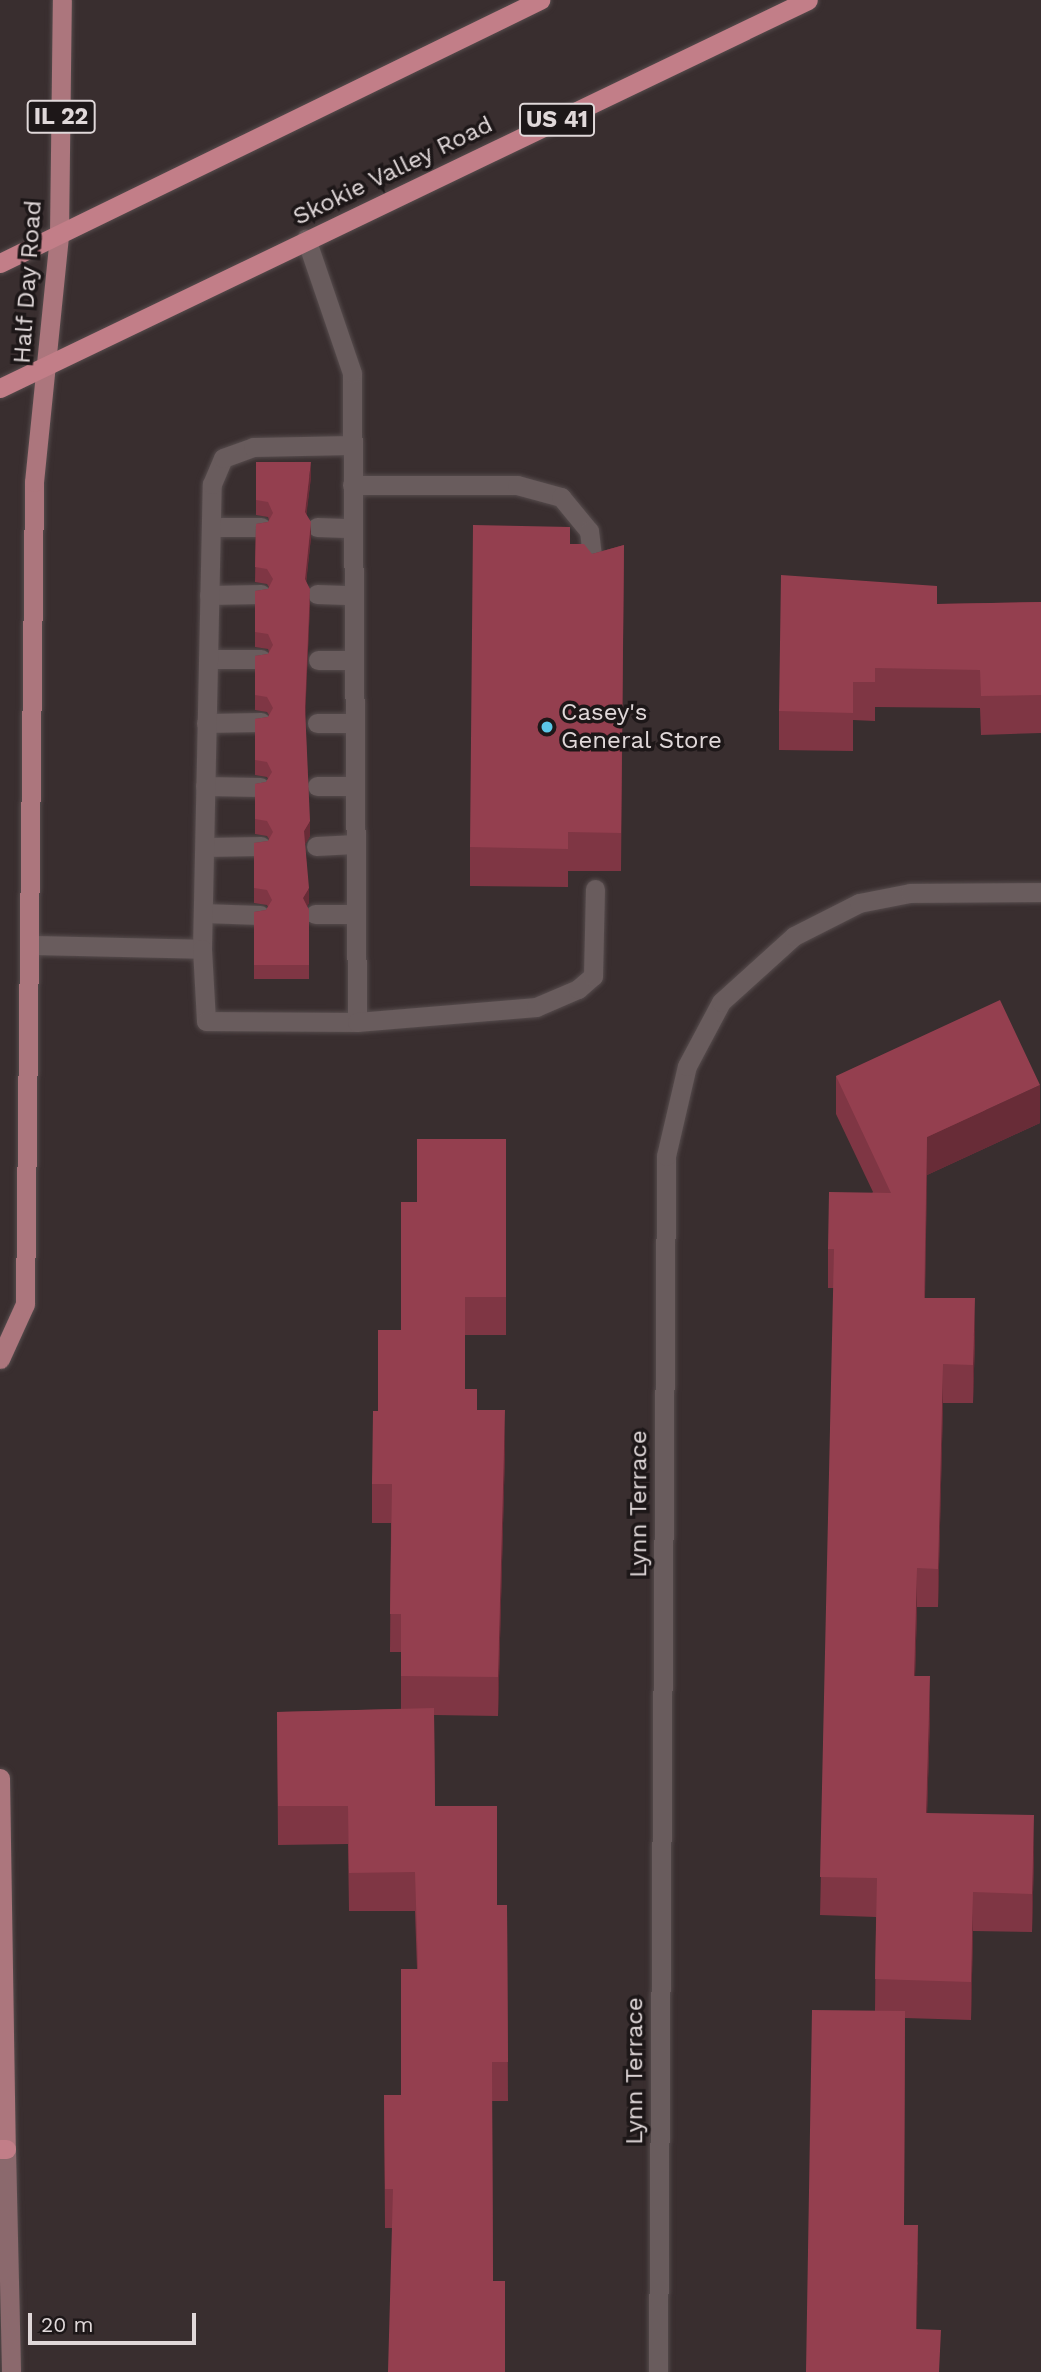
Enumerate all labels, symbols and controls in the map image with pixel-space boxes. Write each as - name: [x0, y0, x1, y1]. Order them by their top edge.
- road number: IL 22: [26, 98, 96, 136]
- road number: US 41: [518, 100, 596, 140]
- street label: Skokie Valley Road: [288, 110, 498, 232]
- street label: Half Day Road: [8, 199, 48, 365]
- place label: Casey's General Store: [561, 699, 723, 755]
- marker: Casey's General Store: [539, 719, 555, 735]
- street label: Lynn Terrace: [625, 1430, 653, 1578]
- street label: Lynn Terrace: [621, 1997, 649, 2145]
- scale bar: [32, 2298, 200, 2342]
- text: 20 m: [41, 2312, 93, 2337]

